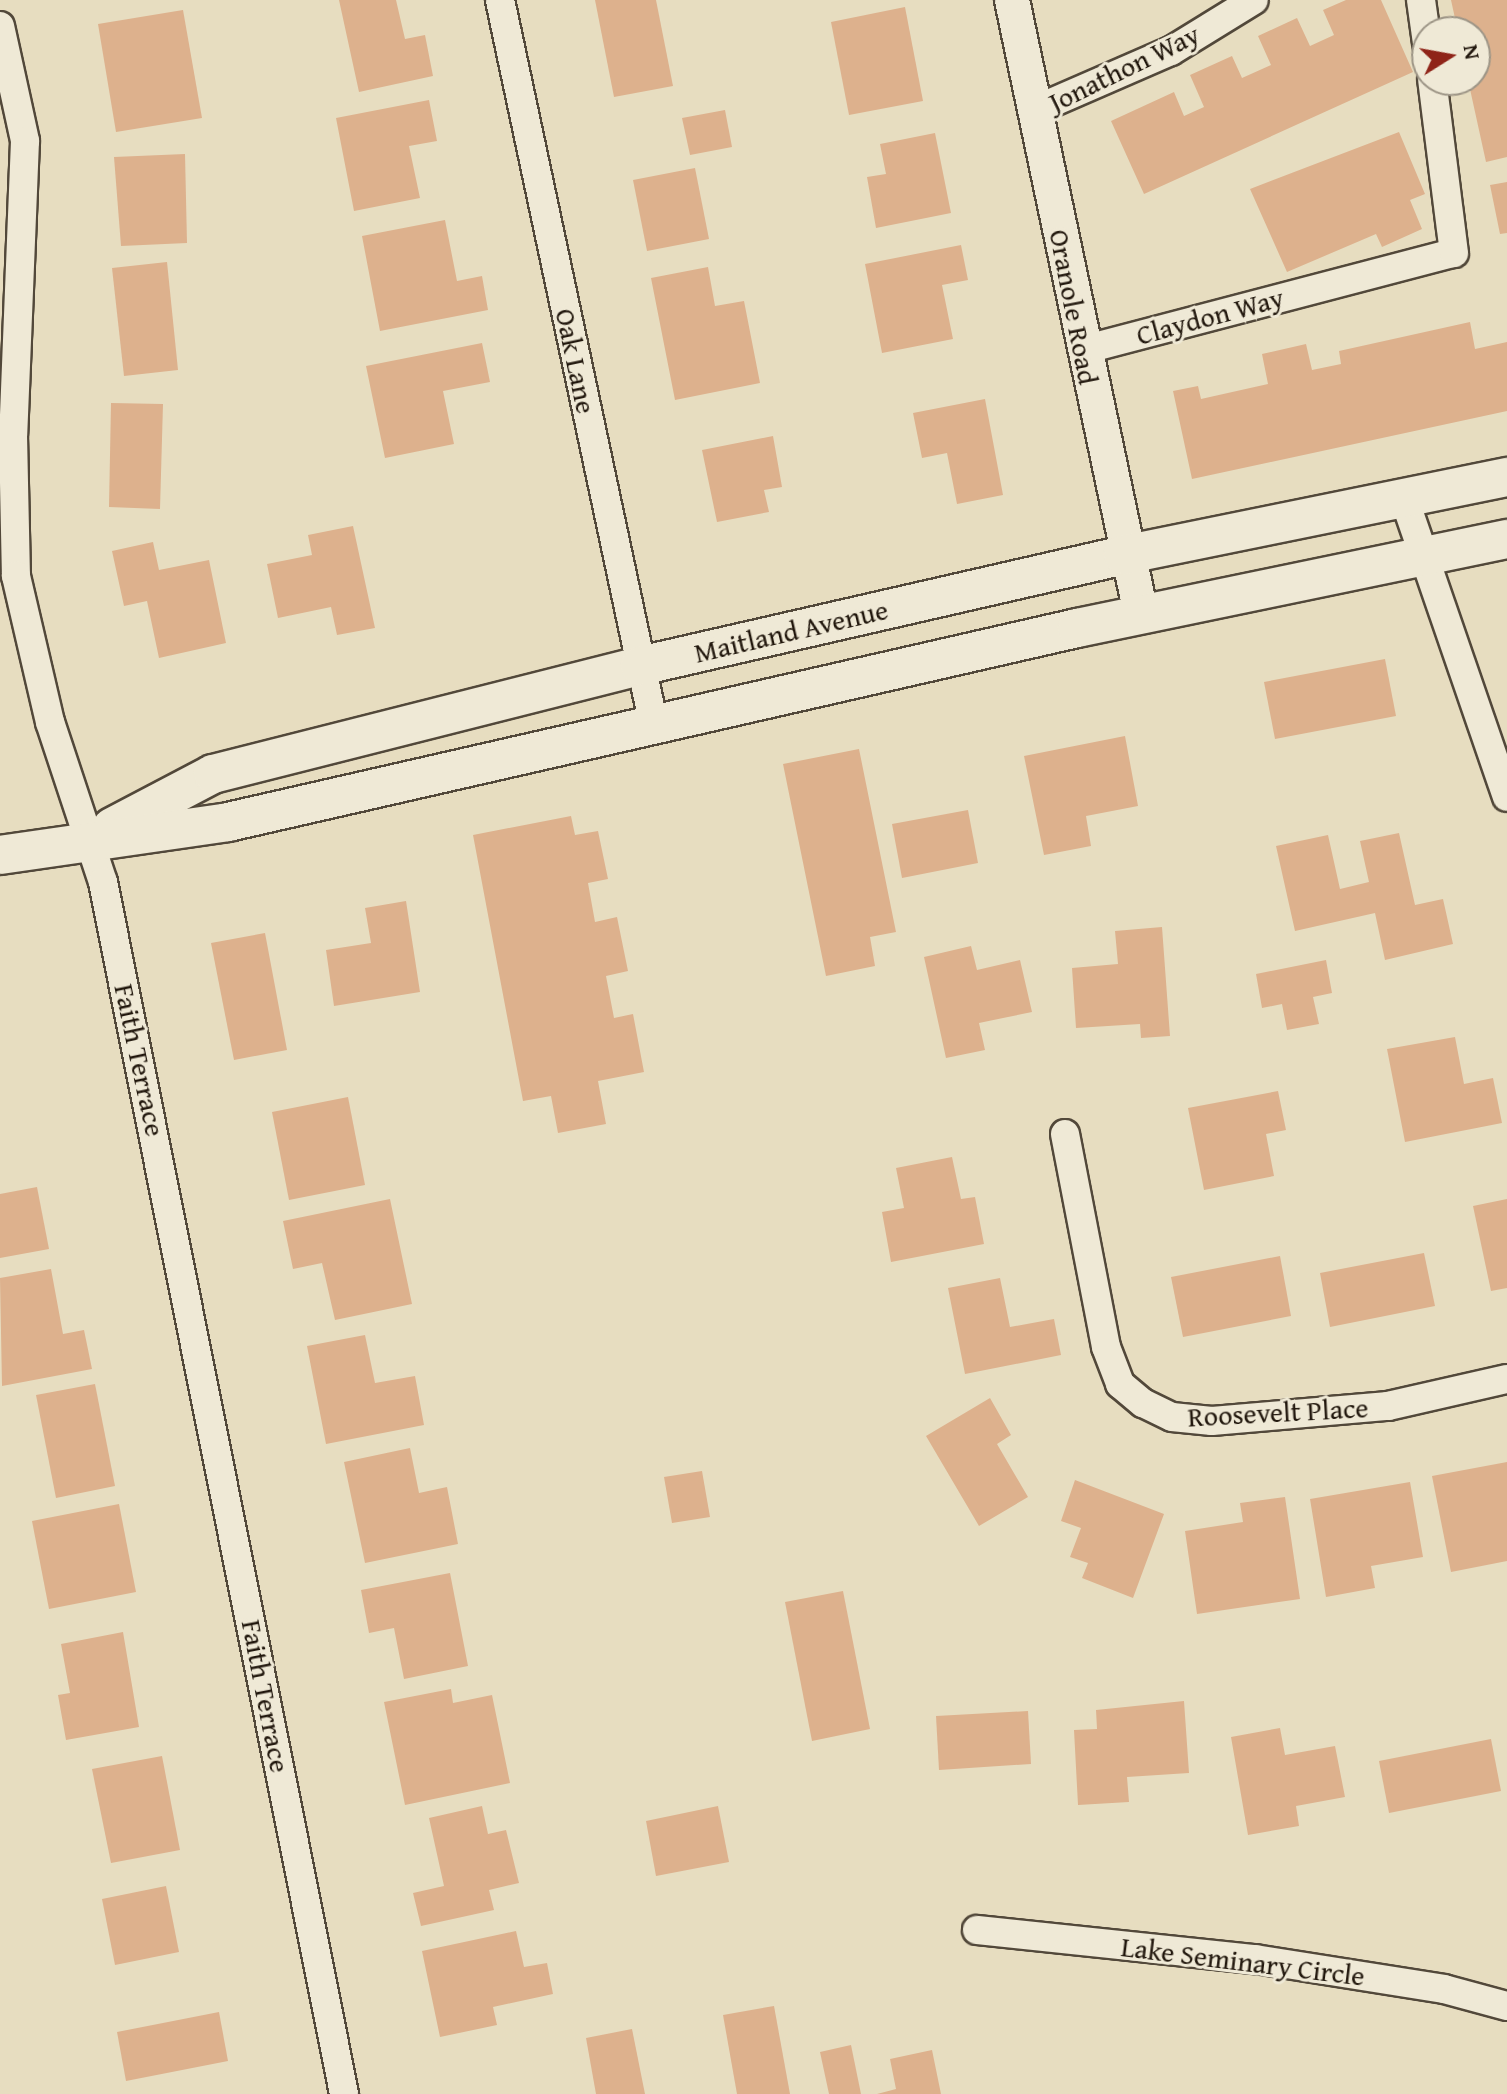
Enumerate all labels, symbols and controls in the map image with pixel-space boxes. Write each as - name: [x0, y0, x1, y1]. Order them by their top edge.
- north arrow: [1411, 16, 1491, 96]
- street label: Jonathon Way: [1043, 17, 1205, 119]
- text: N: [1455, 42, 1490, 62]
- street label: Oranole Road: [1043, 227, 1105, 387]
- street label: Claydon Way: [1133, 280, 1287, 352]
- street label: Oak Lane: [549, 305, 603, 417]
- street label: Maitland Avenue: [691, 592, 891, 670]
- street label: Faith Terrace: [107, 981, 173, 1139]
- street label: Roosevelt Place: [1187, 1390, 1369, 1434]
- street label: Faith Terrace: [235, 1617, 297, 1775]
- street label: Lake Seminary Circle: [1119, 1929, 1367, 1993]

